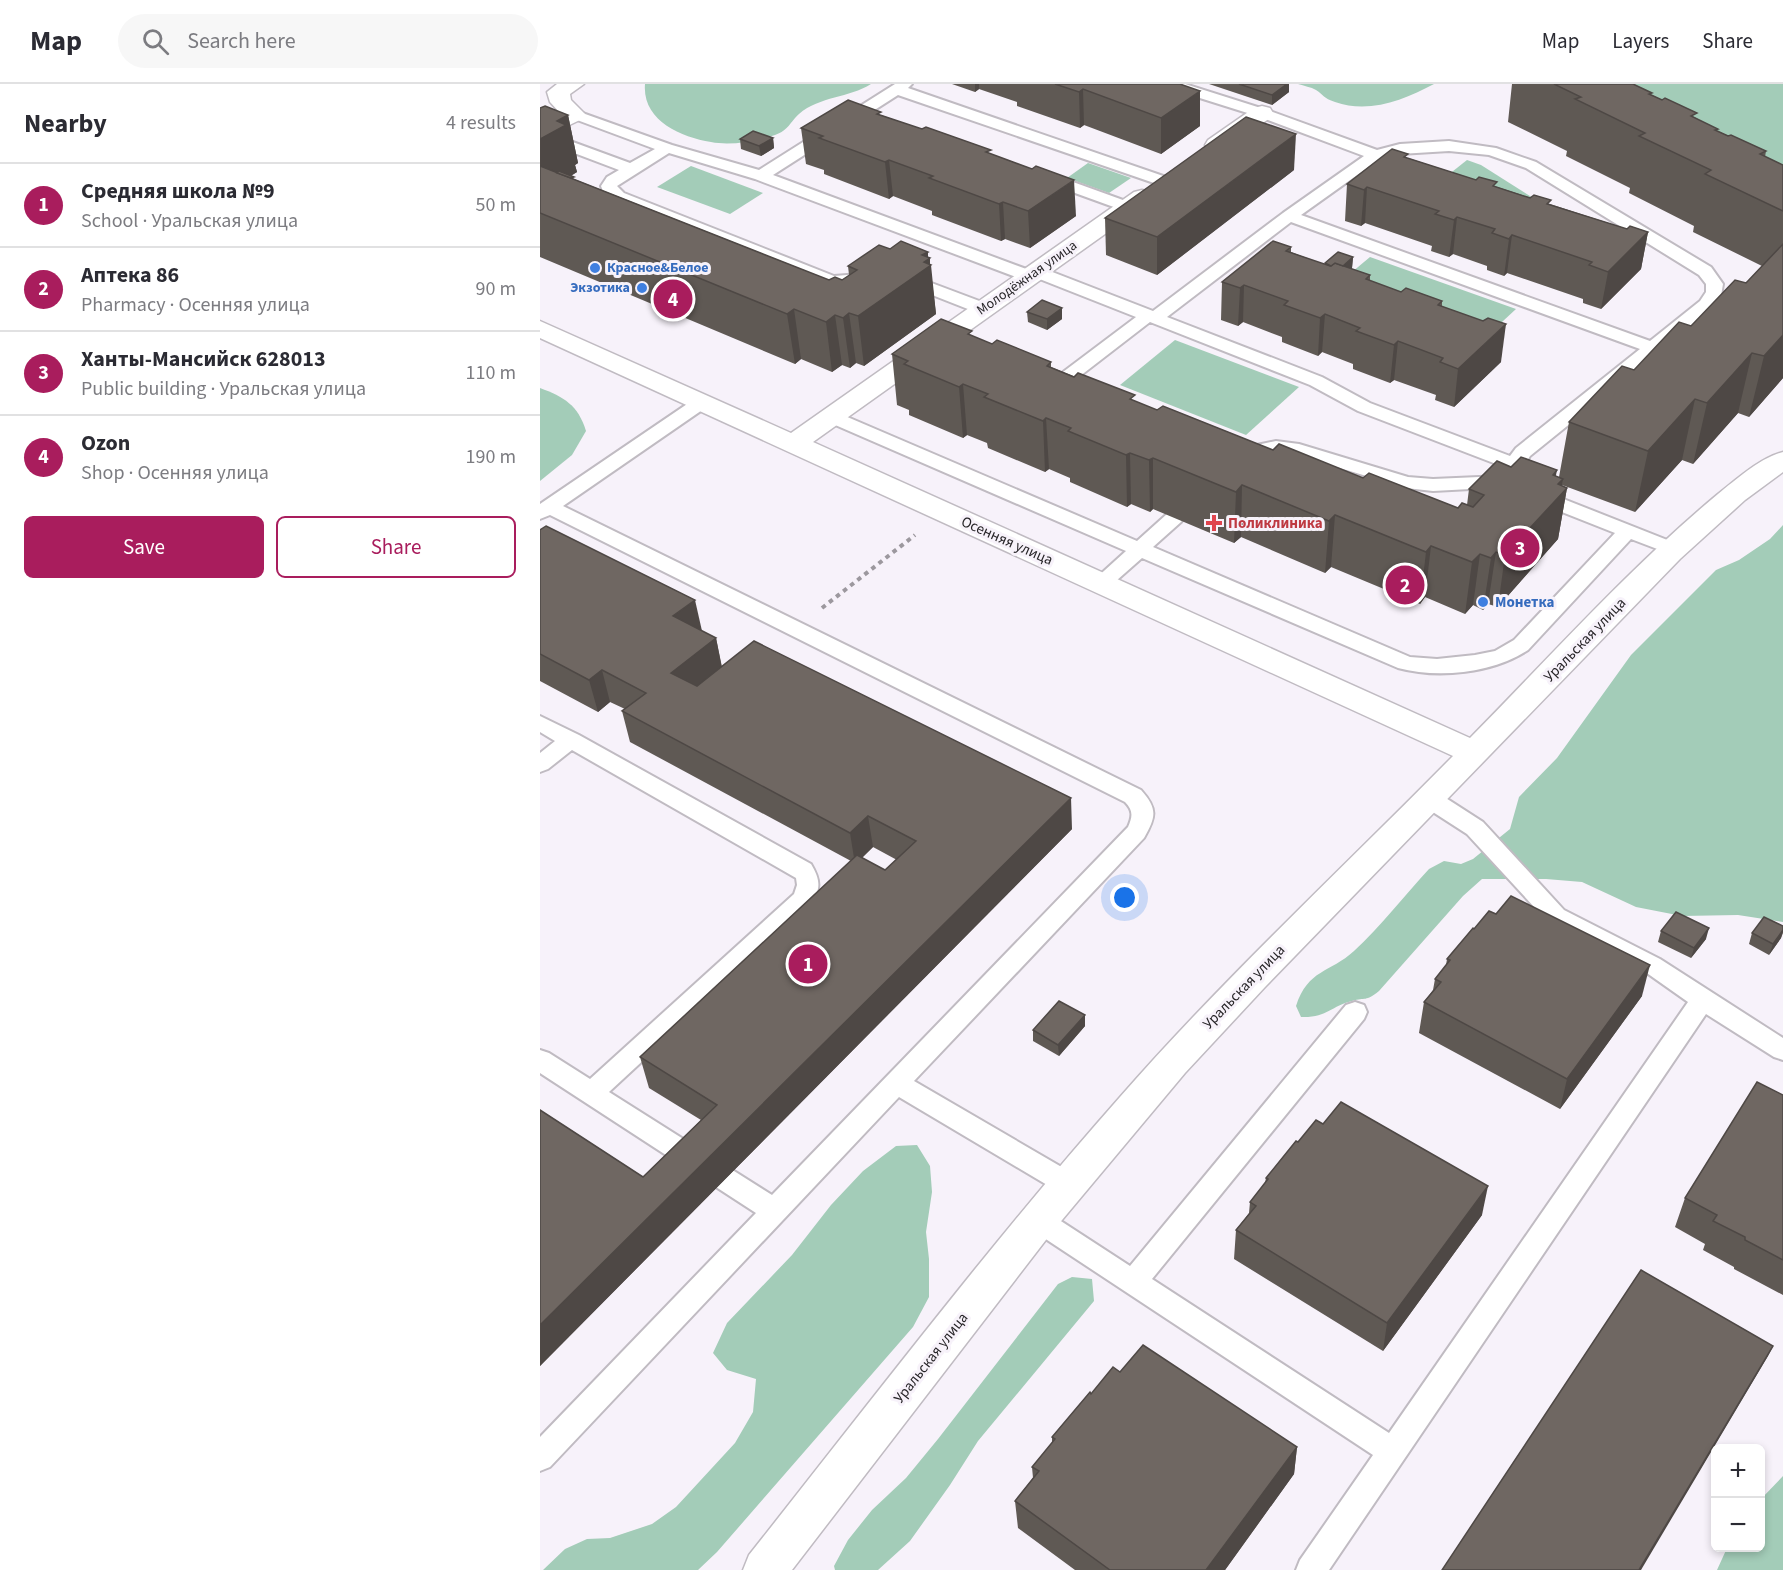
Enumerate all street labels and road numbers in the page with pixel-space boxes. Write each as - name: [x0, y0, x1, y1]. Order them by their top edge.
- street label: Молодёжная улица: [973, 236, 1081, 320]
- street label: Осенняя улица: [958, 511, 1056, 571]
- street label: Уральская улица: [1539, 593, 1631, 687]
- street label: Уральская улица: [1198, 940, 1290, 1034]
- street label: Уральская улица: [889, 1308, 973, 1408]

